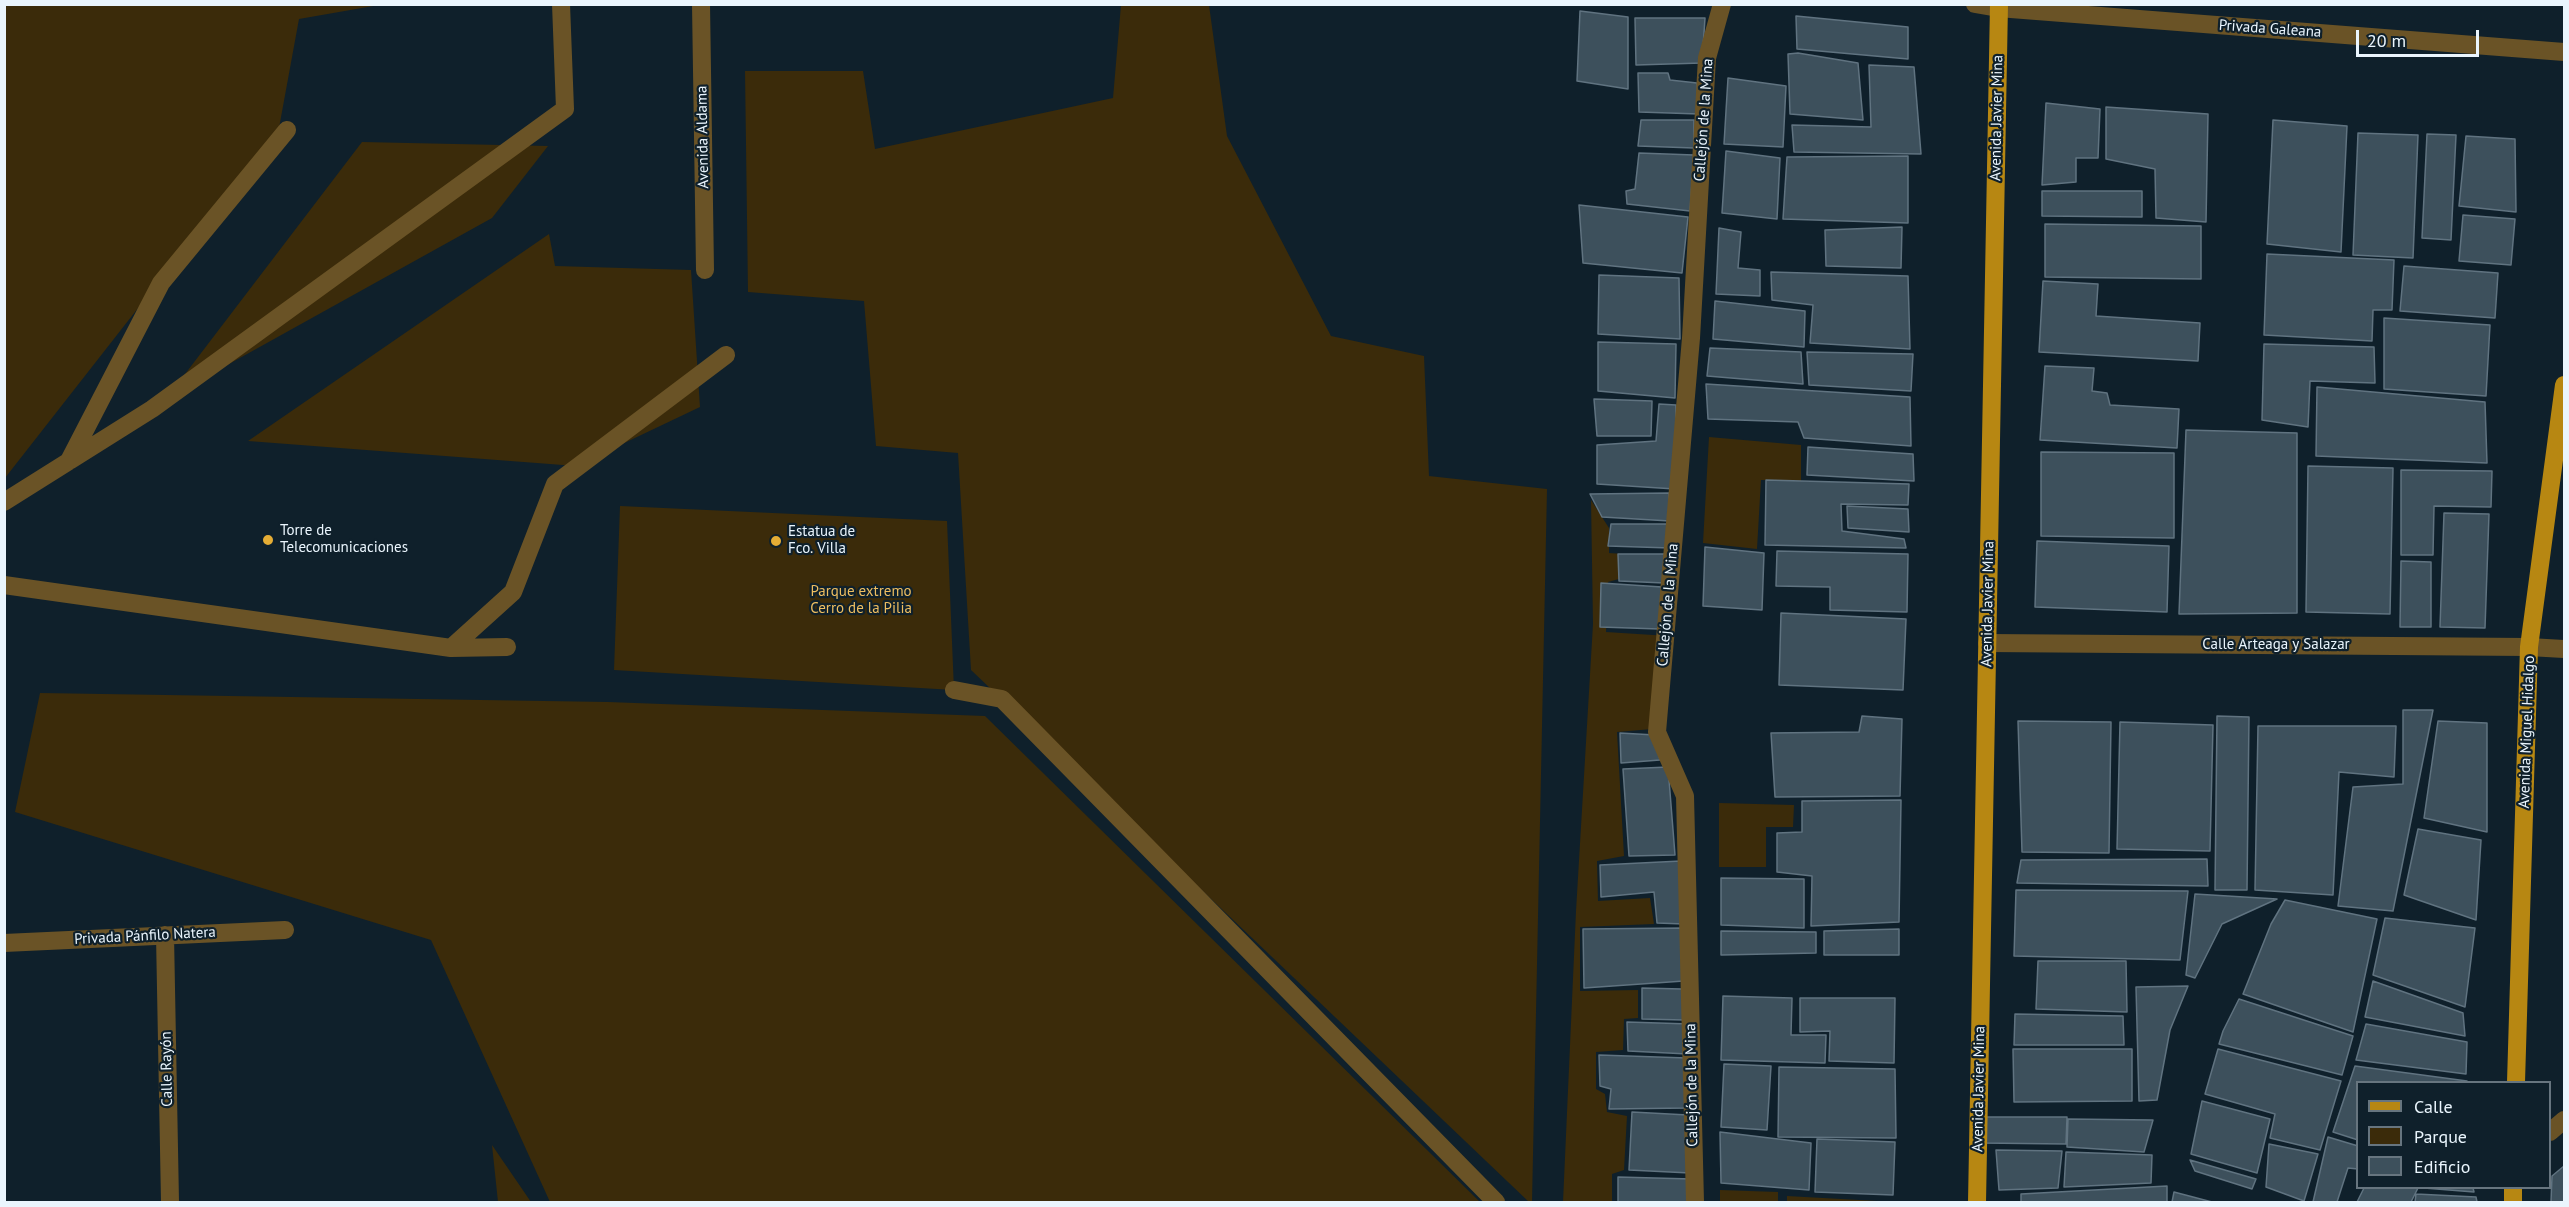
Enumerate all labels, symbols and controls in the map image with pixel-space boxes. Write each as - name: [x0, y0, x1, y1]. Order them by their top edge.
- street label: Privada Galeana: [2218, 16, 2322, 42]
- scale bar: [2359, 18, 2482, 56]
- text: 20 m: [2367, 29, 2406, 52]
- street label: Avenida Javier Mina: [1987, 55, 2007, 181]
- street label: Callejón de la Mina: [1691, 58, 1717, 182]
- street label: Avenida Aldama: [693, 85, 713, 189]
- place label: Torre de Telecomunicaciones: [280, 522, 408, 557]
- place label: Estatua de Fco. Villa: [788, 523, 855, 558]
- marker: Torre de Telecomunicaciones: [261, 533, 275, 547]
- marker: Estatua de Fco. Villa: [769, 534, 783, 548]
- street label: Avenida Javier Mina: [1978, 541, 1998, 667]
- street label: Callejón de la Mina: [1654, 543, 1682, 667]
- park label: Parque extremo Cerro de la Pilia: [810, 583, 912, 618]
- street label: Calle Arteaga y Salazar: [2202, 636, 2350, 654]
- street label: Avenida Miguel Hidalgo: [2515, 655, 2539, 809]
- street label: Privada Pánfilo Natera: [74, 923, 216, 949]
- street label: Callejón de la Mina: [1682, 1023, 1702, 1147]
- street label: Avenida Javier Mina: [1969, 1026, 1989, 1152]
- street label: Calle Rayón: [157, 1031, 177, 1107]
- legend: [2356, 1081, 2551, 1189]
- text: Calle: [2414, 1095, 2453, 1118]
- text: Parque: [2414, 1125, 2467, 1148]
- text: Edificio: [2414, 1155, 2470, 1178]

